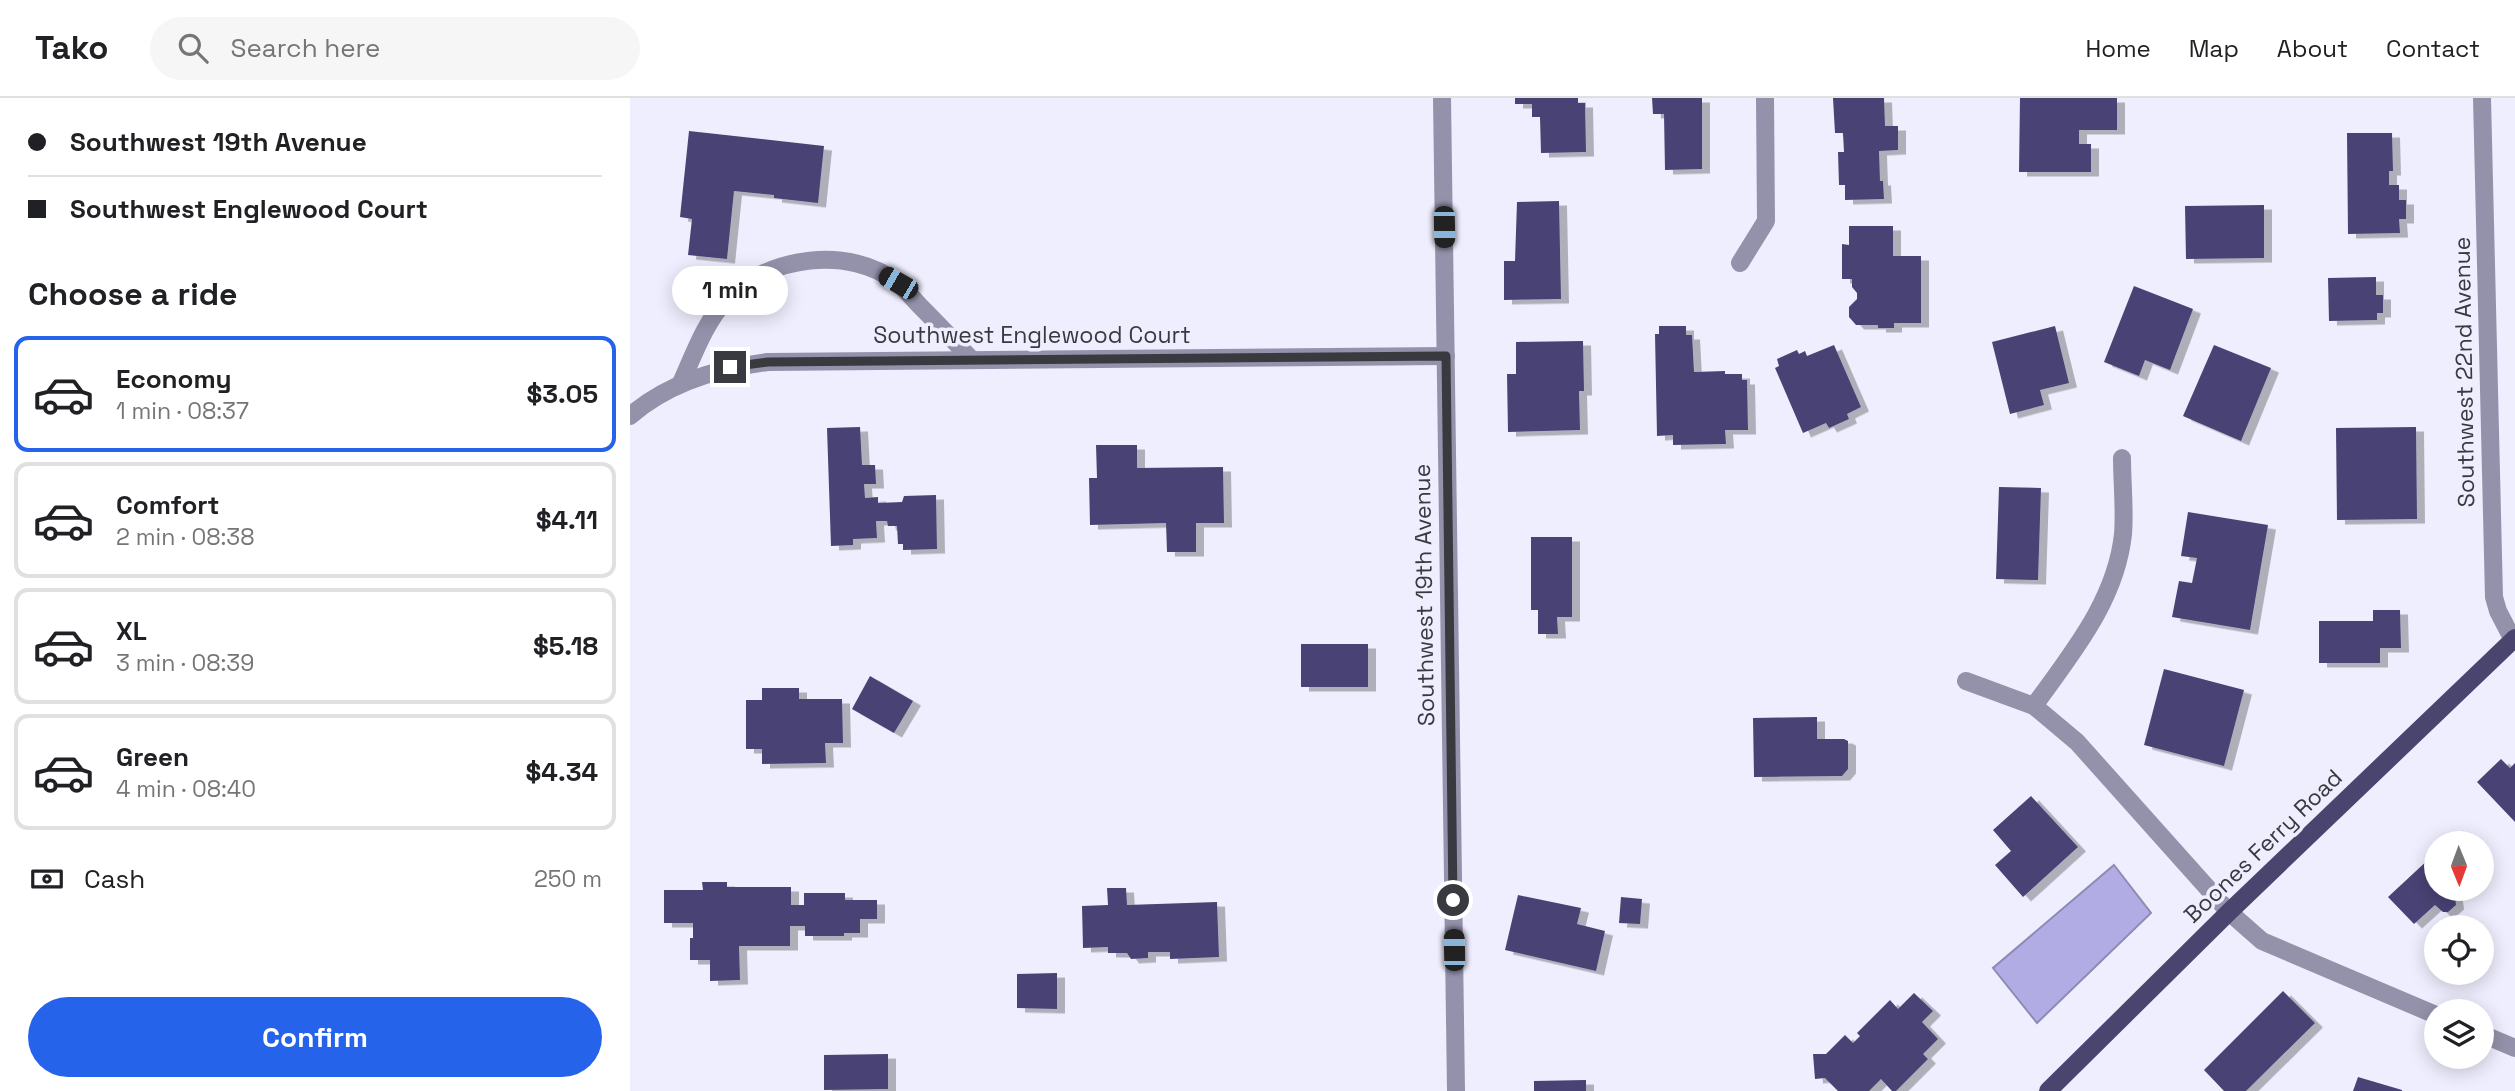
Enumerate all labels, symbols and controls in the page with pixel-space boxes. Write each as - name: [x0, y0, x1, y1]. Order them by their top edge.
- search box: [150, 17, 640, 80]
- text: Tako: [35, 27, 108, 69]
- icon: search: [174, 29, 212, 67]
- text: Search here: [230, 31, 380, 65]
- text: Home: [2085, 33, 2151, 64]
- text: Map: [2189, 33, 2239, 64]
- text: About: [2277, 33, 2348, 64]
- text: Contact: [2386, 33, 2480, 64]
- text: Southwest 19th Avenue: [70, 125, 367, 159]
- text: Southwest Englewood Court: [70, 192, 428, 226]
- car: [1434, 206, 1455, 248]
- street label: Southwest 22nd Avenue: [2447, 236, 2481, 508]
- car: [875, 263, 922, 303]
- callout: 1 min: [672, 266, 788, 314]
- text: Choose a ride: [28, 274, 238, 314]
- text: 1 min: [702, 275, 758, 305]
- street label: Southwest Englewood Court: [873, 320, 1191, 350]
- route end: [714, 351, 746, 383]
- text: Economy: [116, 362, 232, 396]
- icon: car: [32, 363, 95, 426]
- text: $3.05: [527, 377, 598, 411]
- text: 1 min · 08:37: [116, 396, 249, 426]
- street label: Southwest 19th Avenue: [1407, 464, 1441, 726]
- text: Comfort: [116, 488, 219, 522]
- icon: car: [32, 489, 95, 552]
- text: $4.11: [536, 503, 598, 537]
- text: 2 min · 08:38: [116, 522, 255, 552]
- text: XL: [116, 614, 147, 648]
- icon: car: [32, 615, 95, 678]
- text: $5.18: [533, 629, 598, 663]
- text: 3 min · 08:39: [116, 648, 254, 678]
- text: Green: [116, 740, 189, 774]
- icon: car: [32, 741, 95, 804]
- text: $4.34: [526, 755, 598, 789]
- street label: Boones Ferry Road: [2177, 763, 2349, 929]
- text: 4 min · 08:40: [116, 774, 256, 804]
- north arrow: [2424, 831, 2494, 901]
- map controls: [2424, 831, 2494, 1069]
- icon: cash: [28, 860, 66, 898]
- text: Cash: [84, 862, 145, 896]
- text: 250 m: [534, 864, 602, 894]
- route start: [1437, 884, 1469, 916]
- button: locate: [2424, 915, 2494, 985]
- car: [1444, 929, 1465, 971]
- button: Confirm: [28, 997, 602, 1077]
- button: layers: [2424, 999, 2494, 1069]

